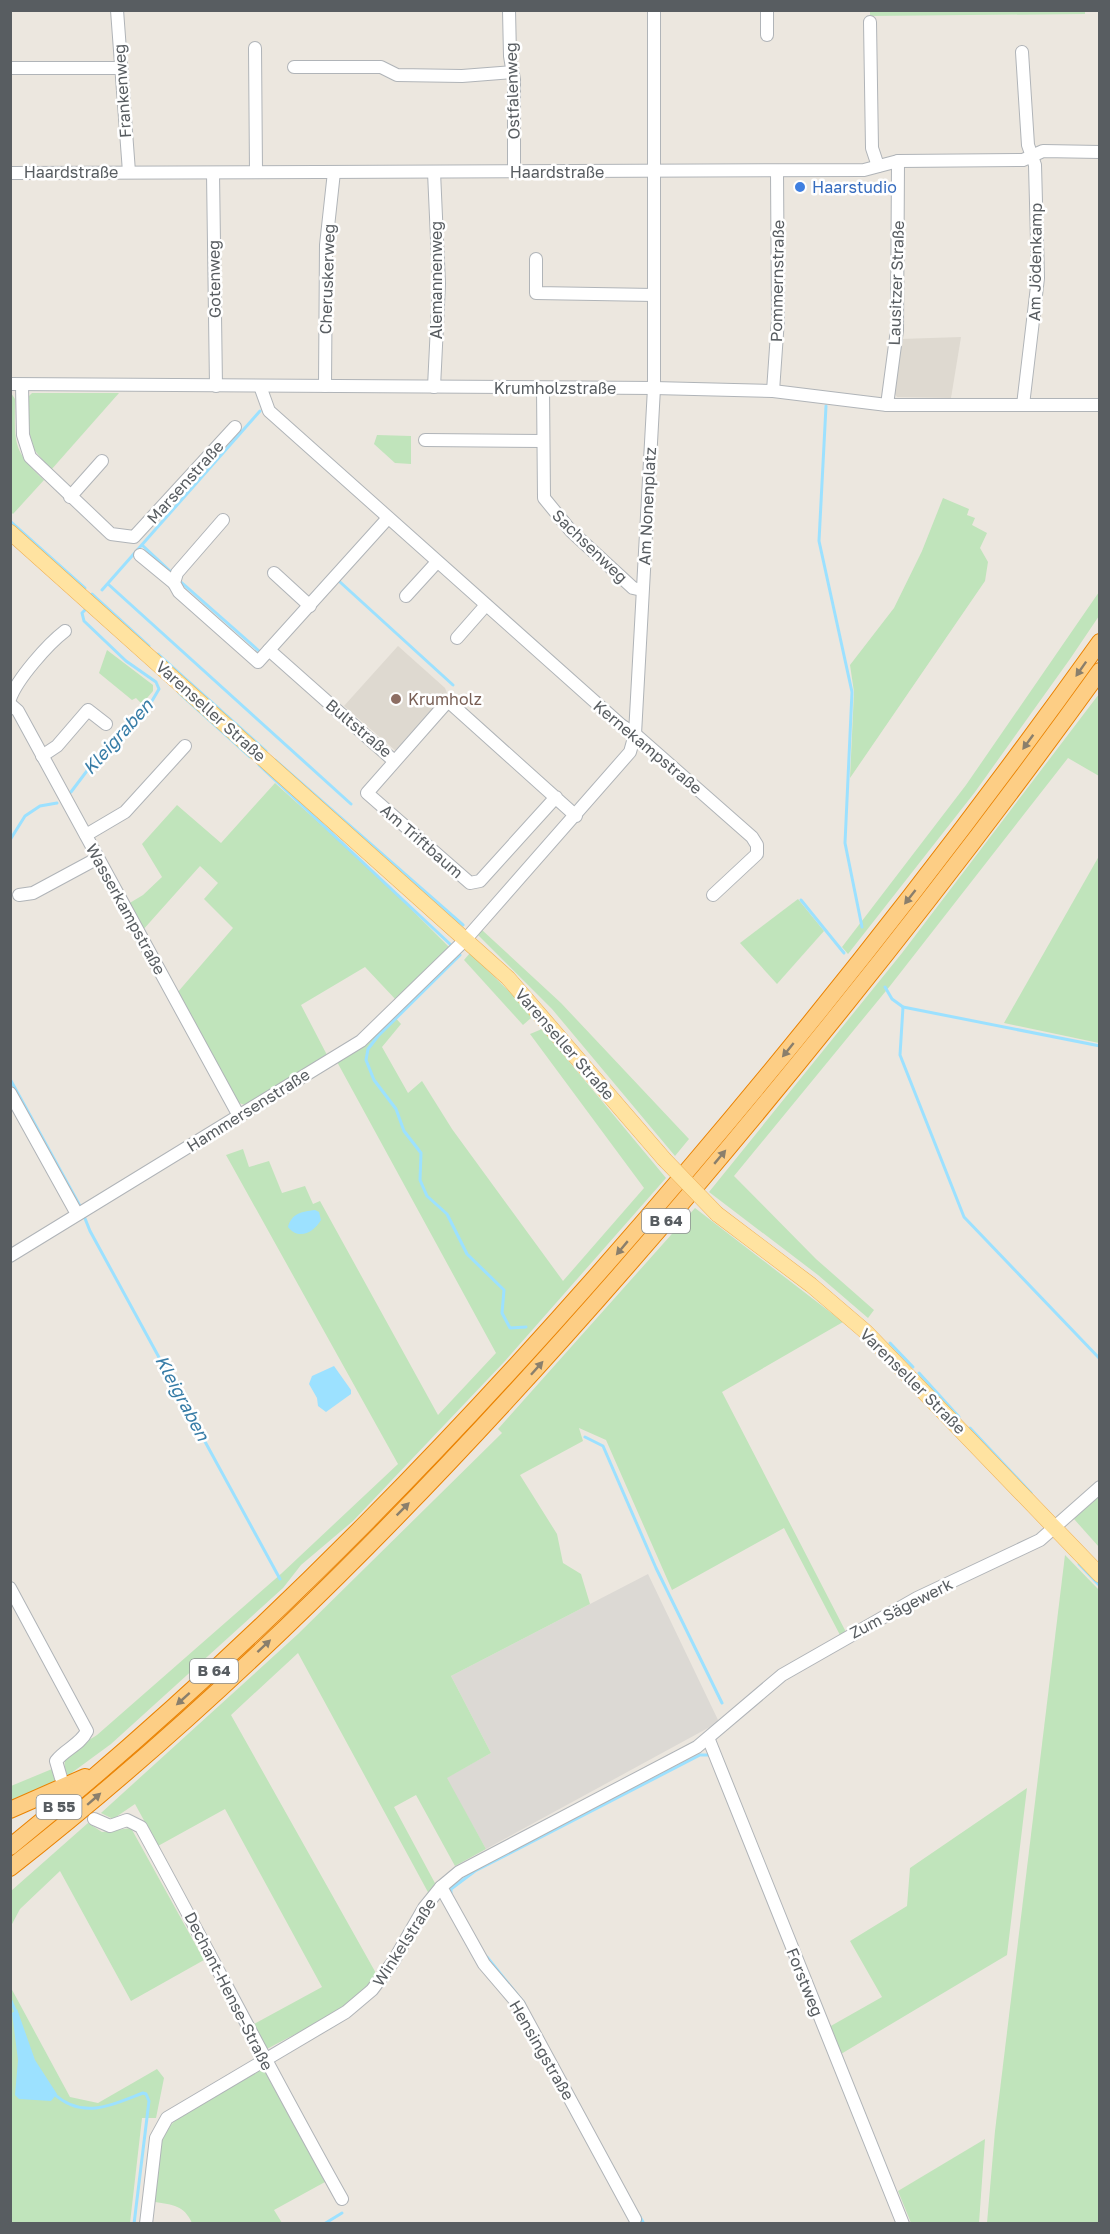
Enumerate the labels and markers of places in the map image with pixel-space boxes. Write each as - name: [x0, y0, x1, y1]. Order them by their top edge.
- place label: Haarstudio: [812, 177, 897, 197]
- marker: Haarstudio: [793, 180, 807, 194]
- place label: Krumholz: [408, 689, 482, 709]
- marker: Krumholz: [389, 692, 403, 706]

